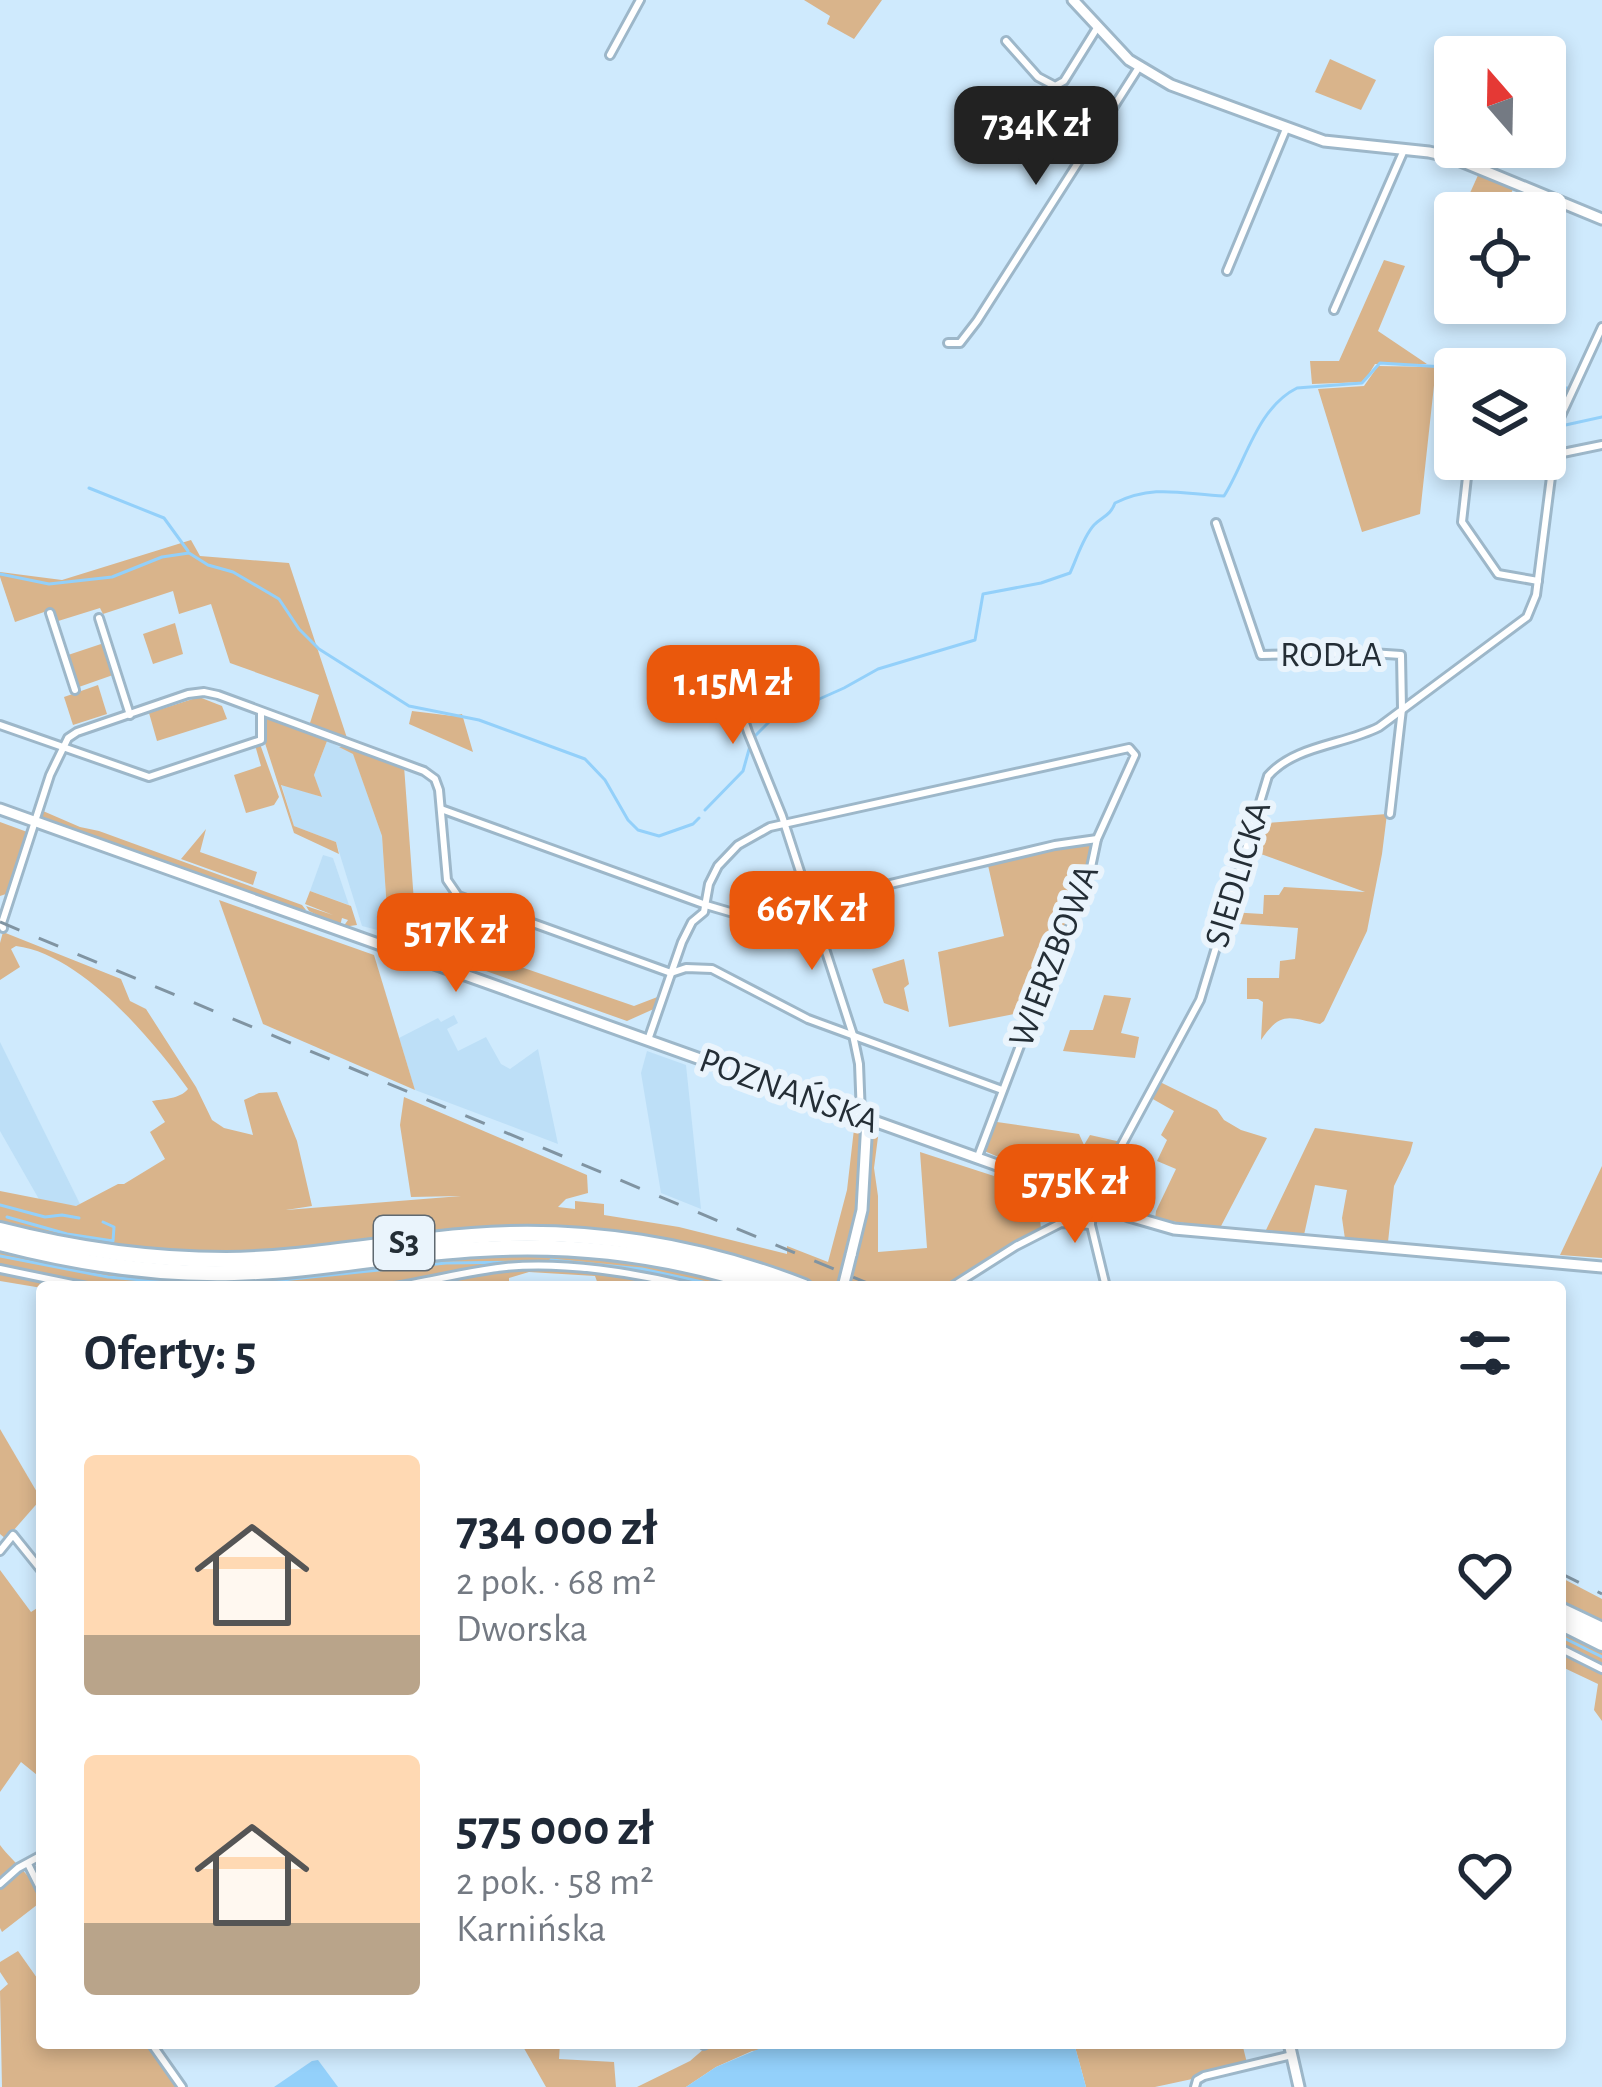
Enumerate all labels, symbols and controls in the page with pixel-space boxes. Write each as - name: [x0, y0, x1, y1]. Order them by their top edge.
- north arrow: [1434, 36, 1566, 168]
- map controls: [1434, 36, 1566, 480]
- pin: 734K zł: [925, 86, 1147, 188]
- text: 734K zł: [981, 105, 1091, 144]
- button: locate: [1434, 192, 1566, 324]
- button: layers: [1434, 348, 1566, 480]
- street label: RODŁA: [1280, 637, 1382, 673]
- pin: 1.15M zł: [609, 645, 857, 747]
- text: 1.15M zł: [674, 664, 792, 703]
- street label: SIEDLICKA: [1199, 797, 1277, 951]
- street label: WIERZBOWA: [1003, 860, 1105, 1052]
- pin: 667K zł: [701, 871, 923, 973]
- text: 667K zł: [757, 890, 867, 929]
- pin: 517K zł: [345, 893, 567, 995]
- text: 517K zł: [404, 912, 508, 951]
- street label: POZNAŃSKA: [694, 1039, 885, 1140]
- pin: 575K zł: [964, 1144, 1186, 1246]
- text: 575K zł: [1022, 1163, 1128, 1202]
- road number: S3: [374, 1216, 434, 1270]
- icon: filters: [1452, 1320, 1518, 1386]
- text: Oferty: 5: [84, 1328, 257, 1379]
- icon: home: [180, 1503, 324, 1647]
- text: 734 000 zł: [456, 1503, 657, 1554]
- icon: heart: [1452, 1542, 1518, 1608]
- text: 2 pok. · 68 m²: [456, 1563, 656, 1602]
- text: Dworska: [456, 1610, 588, 1649]
- icon: home: [180, 1803, 324, 1947]
- text: 575 000 zł: [456, 1803, 654, 1854]
- icon: heart: [1452, 1842, 1518, 1908]
- text: 2 pok. · 58 m²: [456, 1863, 654, 1902]
- text: Karnińska: [456, 1910, 606, 1949]

